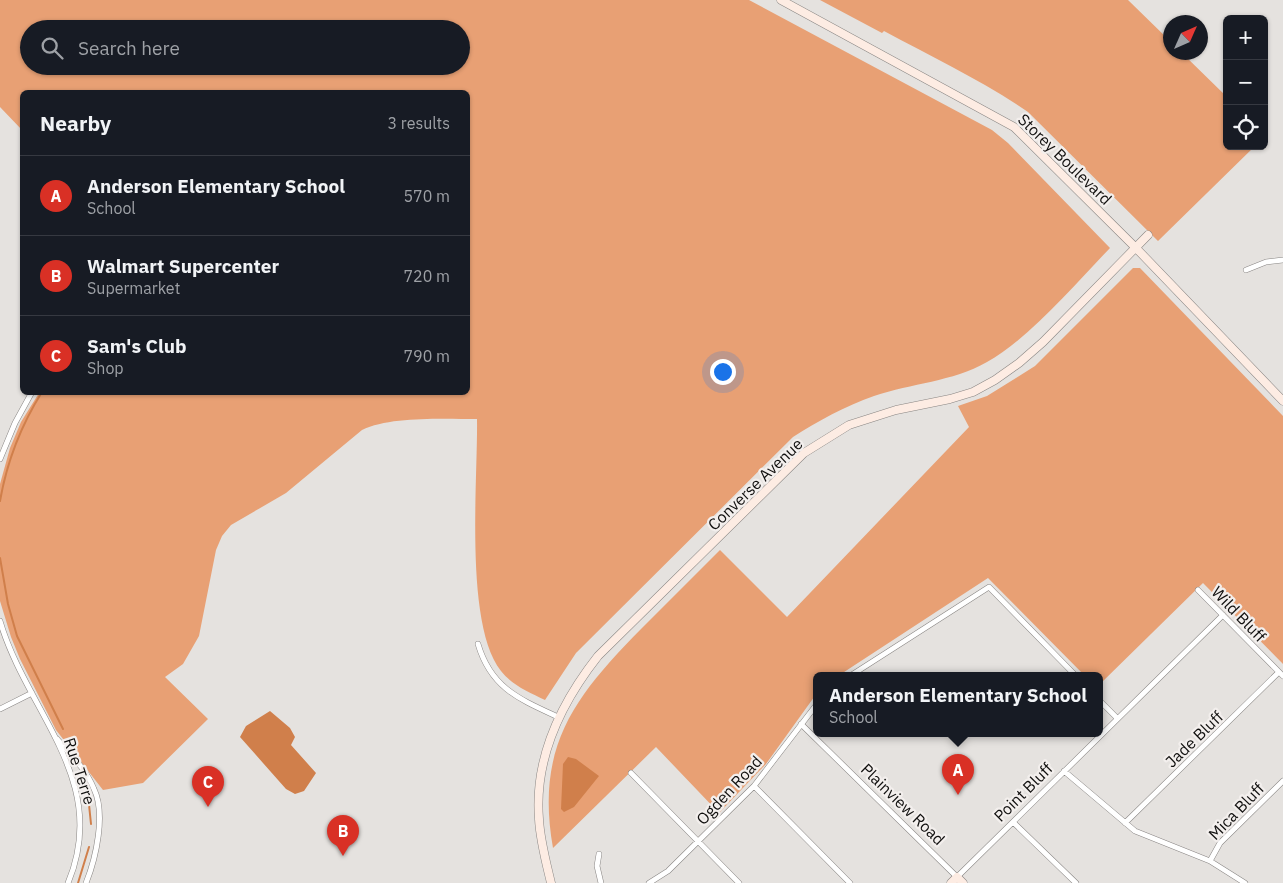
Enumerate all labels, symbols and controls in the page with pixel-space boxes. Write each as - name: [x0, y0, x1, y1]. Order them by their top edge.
- north arrow: [1163, 15, 1208, 60]
- map controls: [1223, 15, 1268, 150]
- button: +: [1223, 15, 1268, 60]
- search box: [20, 20, 470, 75]
- icon: search: [38, 34, 66, 62]
- text: Search here: [78, 36, 180, 60]
- button: −: [1223, 60, 1268, 105]
- button: locate: [1223, 105, 1268, 150]
- text: Nearby: [40, 109, 111, 137]
- street label: Storey Boulevard: [1014, 109, 1116, 209]
- text: 3 results: [387, 113, 450, 133]
- text: Anderson Elementary School: [87, 174, 345, 198]
- text: A: [51, 186, 61, 206]
- text: 570 m: [403, 186, 450, 206]
- text: School: [87, 198, 136, 218]
- text: Walmart Supercenter: [87, 254, 279, 278]
- text: B: [51, 266, 61, 286]
- text: 720 m: [403, 266, 450, 286]
- text: Supermarket: [87, 278, 180, 298]
- text: Sam's Club: [87, 334, 187, 358]
- text: C: [51, 346, 61, 366]
- text: 790 m: [403, 346, 450, 366]
- text: Shop: [87, 358, 124, 378]
- your location: [710, 359, 736, 385]
- street label: Converse Avenue: [703, 434, 807, 534]
- street label: Wild Bluff: [1208, 582, 1270, 646]
- popup: [813, 672, 1103, 737]
- text: Anderson Elementary School: [829, 683, 1087, 707]
- text: School: [829, 707, 878, 727]
- street label: Jade Bluff: [1161, 707, 1227, 771]
- street label: Rue Terre: [60, 735, 100, 807]
- street label: Ogden Road: [692, 751, 766, 829]
- pin: A: [942, 754, 974, 795]
- street label: Point Bluff: [989, 758, 1057, 826]
- street label: Plainview Road: [857, 759, 949, 849]
- pin: C: [192, 766, 224, 807]
- street label: Mica Bluff: [1204, 778, 1268, 844]
- pin: B: [327, 815, 359, 856]

